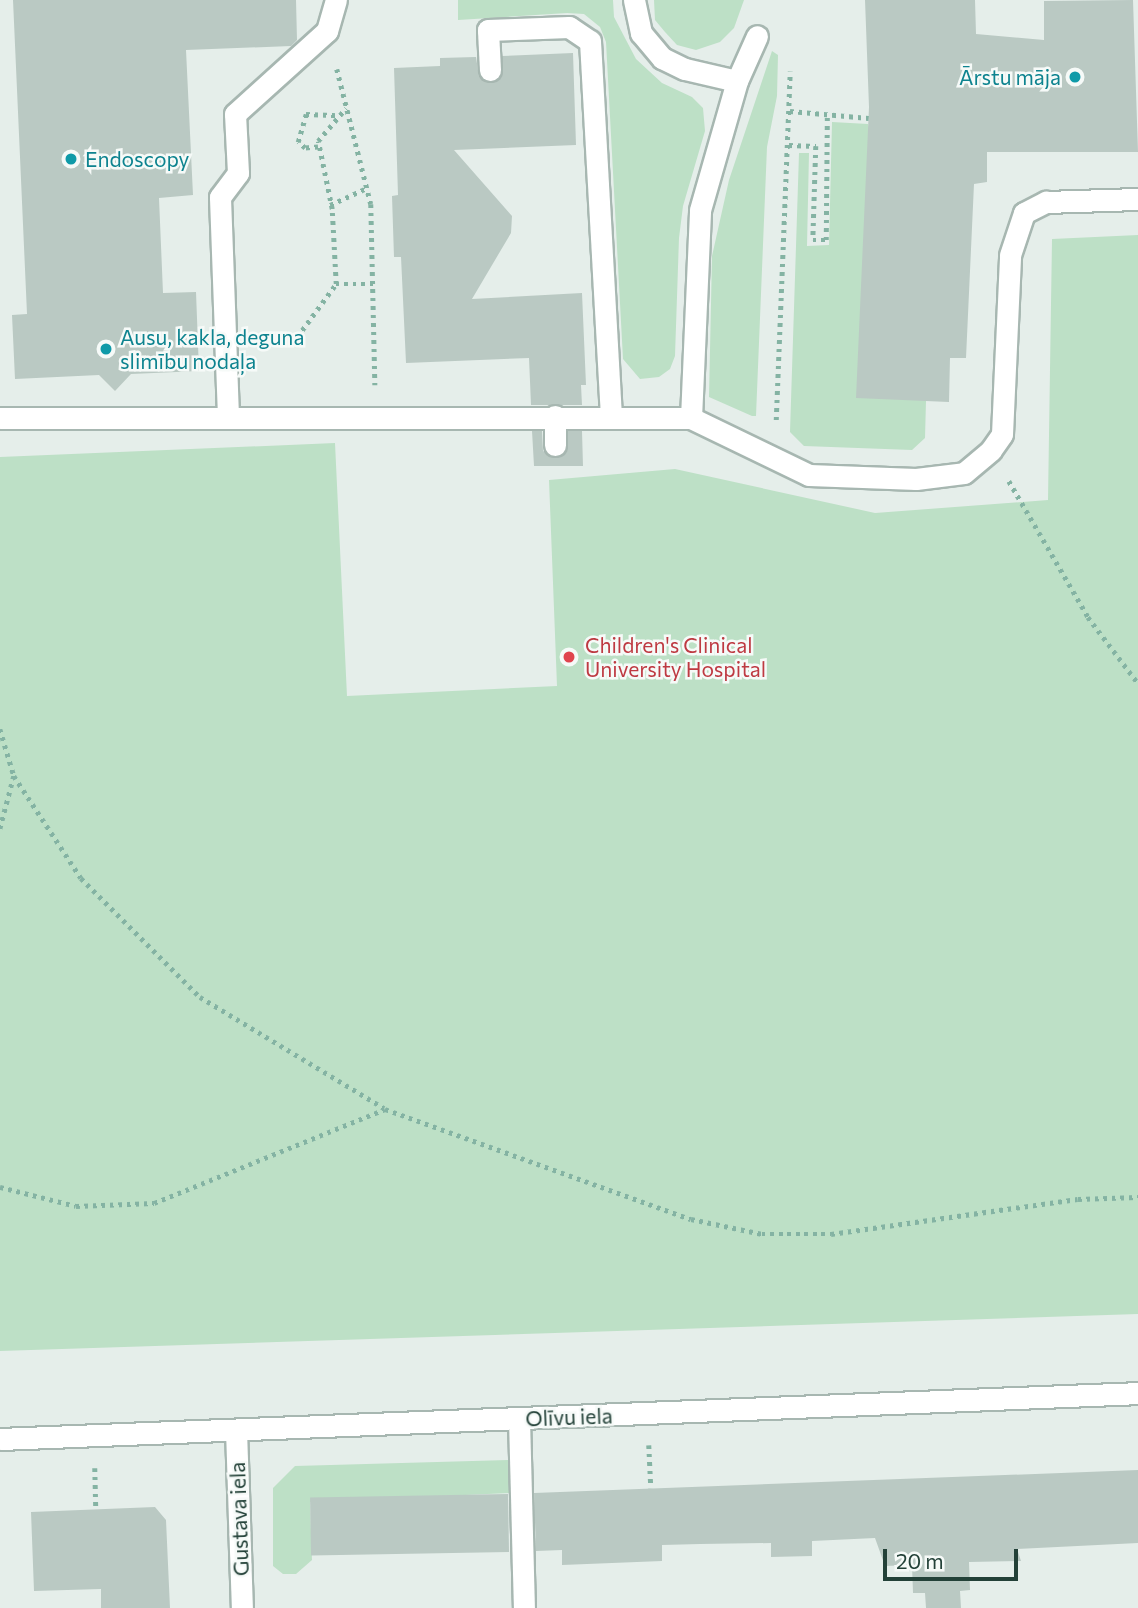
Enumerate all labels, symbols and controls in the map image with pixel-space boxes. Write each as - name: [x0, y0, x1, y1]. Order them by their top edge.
- place label: Ārstu māja: [959, 64, 1061, 90]
- marker: Ārstu māja: [1067, 69, 1083, 85]
- place label: Endoscopy: [85, 146, 189, 172]
- marker: Endoscopy: [63, 151, 79, 167]
- place label: Ausu, kakla, deguna slimību nodaļa: [120, 324, 304, 374]
- marker: Ausu, kakla, deguna slimību nodaļa: [98, 341, 114, 357]
- place label: Children's Clinical University Hospital: [585, 632, 766, 682]
- marker: Children's Clinical University Hospital: [559, 647, 579, 667]
- street label: Olīvu iela: [525, 1403, 613, 1431]
- street label: Gustava iela: [224, 1461, 254, 1577]
- scale bar: [886, 1534, 1021, 1578]
- text: 20 m: [896, 1548, 944, 1573]

